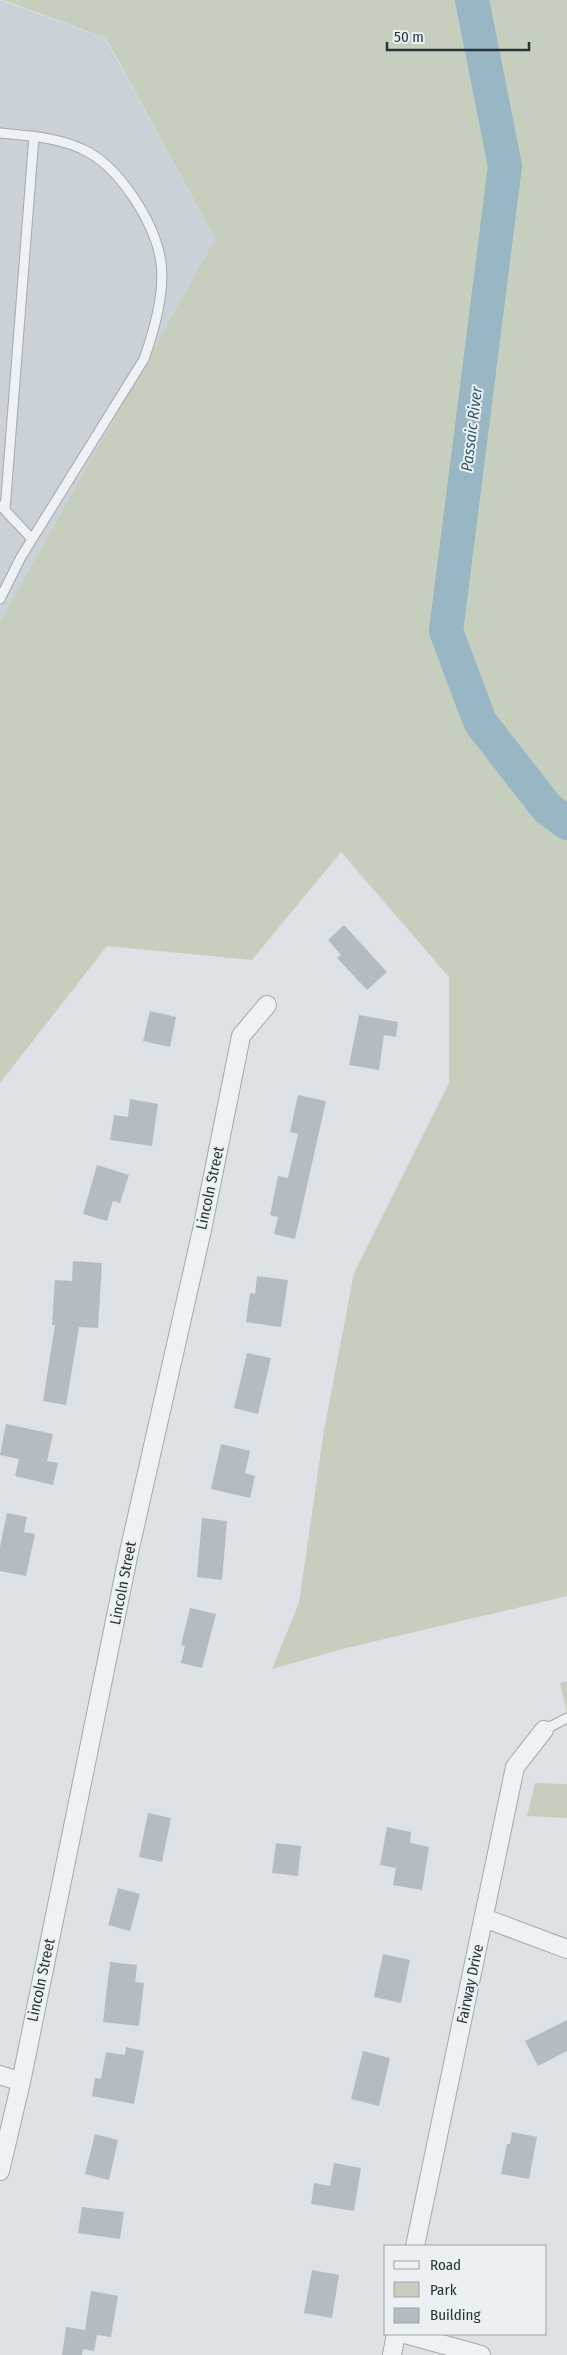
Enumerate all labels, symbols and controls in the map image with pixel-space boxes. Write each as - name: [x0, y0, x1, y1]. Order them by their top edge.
- scale bar: [387, 20, 530, 52]
- text: 50 m: [394, 28, 424, 46]
- water label: Passaic River: [457, 385, 486, 472]
- street label: Lincoln Street: [192, 1145, 228, 1231]
- street label: Lincoln Street: [106, 1540, 140, 1626]
- street label: Lincoln Street: [23, 1937, 59, 2023]
- street label: Fairway Drive: [453, 1943, 487, 2025]
- legend: [384, 2245, 547, 2335]
- text: Road: [430, 2256, 461, 2274]
- text: Park: [430, 2281, 457, 2299]
- text: Building: [430, 2306, 481, 2324]

